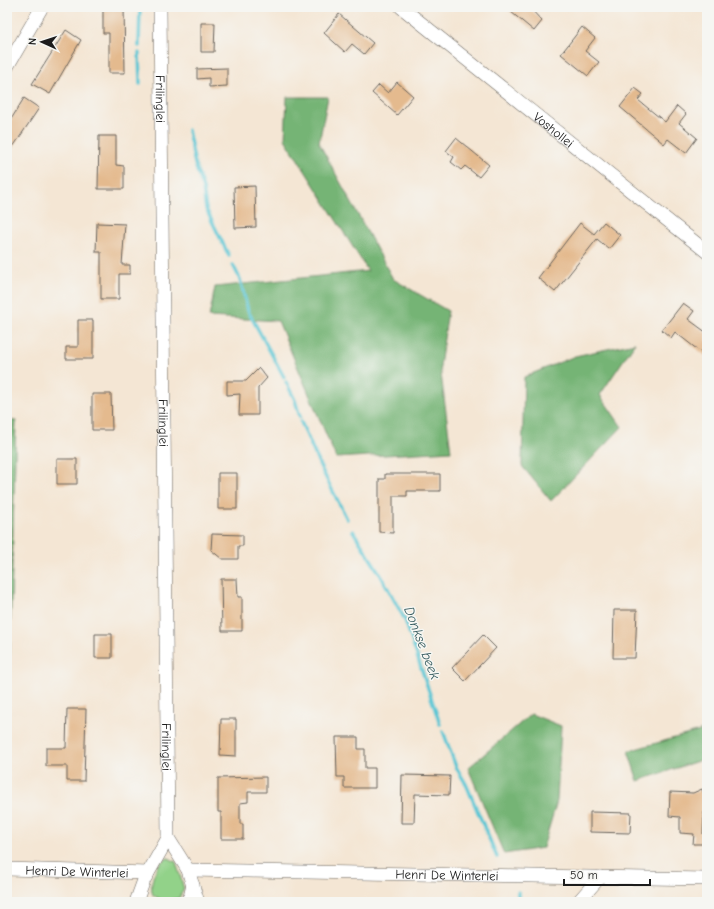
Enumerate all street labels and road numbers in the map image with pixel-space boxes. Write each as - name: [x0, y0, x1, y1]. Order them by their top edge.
- street label: Frilinglei: [153, 75, 169, 123]
- street label: Voshollei: [531, 109, 577, 150]
- street label: Frilinglei: [156, 399, 172, 447]
- street label: Frilinglei: [159, 723, 175, 771]
- street label: Henri De Winterlei: [25, 862, 129, 880]
- street label: Henri De Winterlei: [395, 866, 499, 883]

